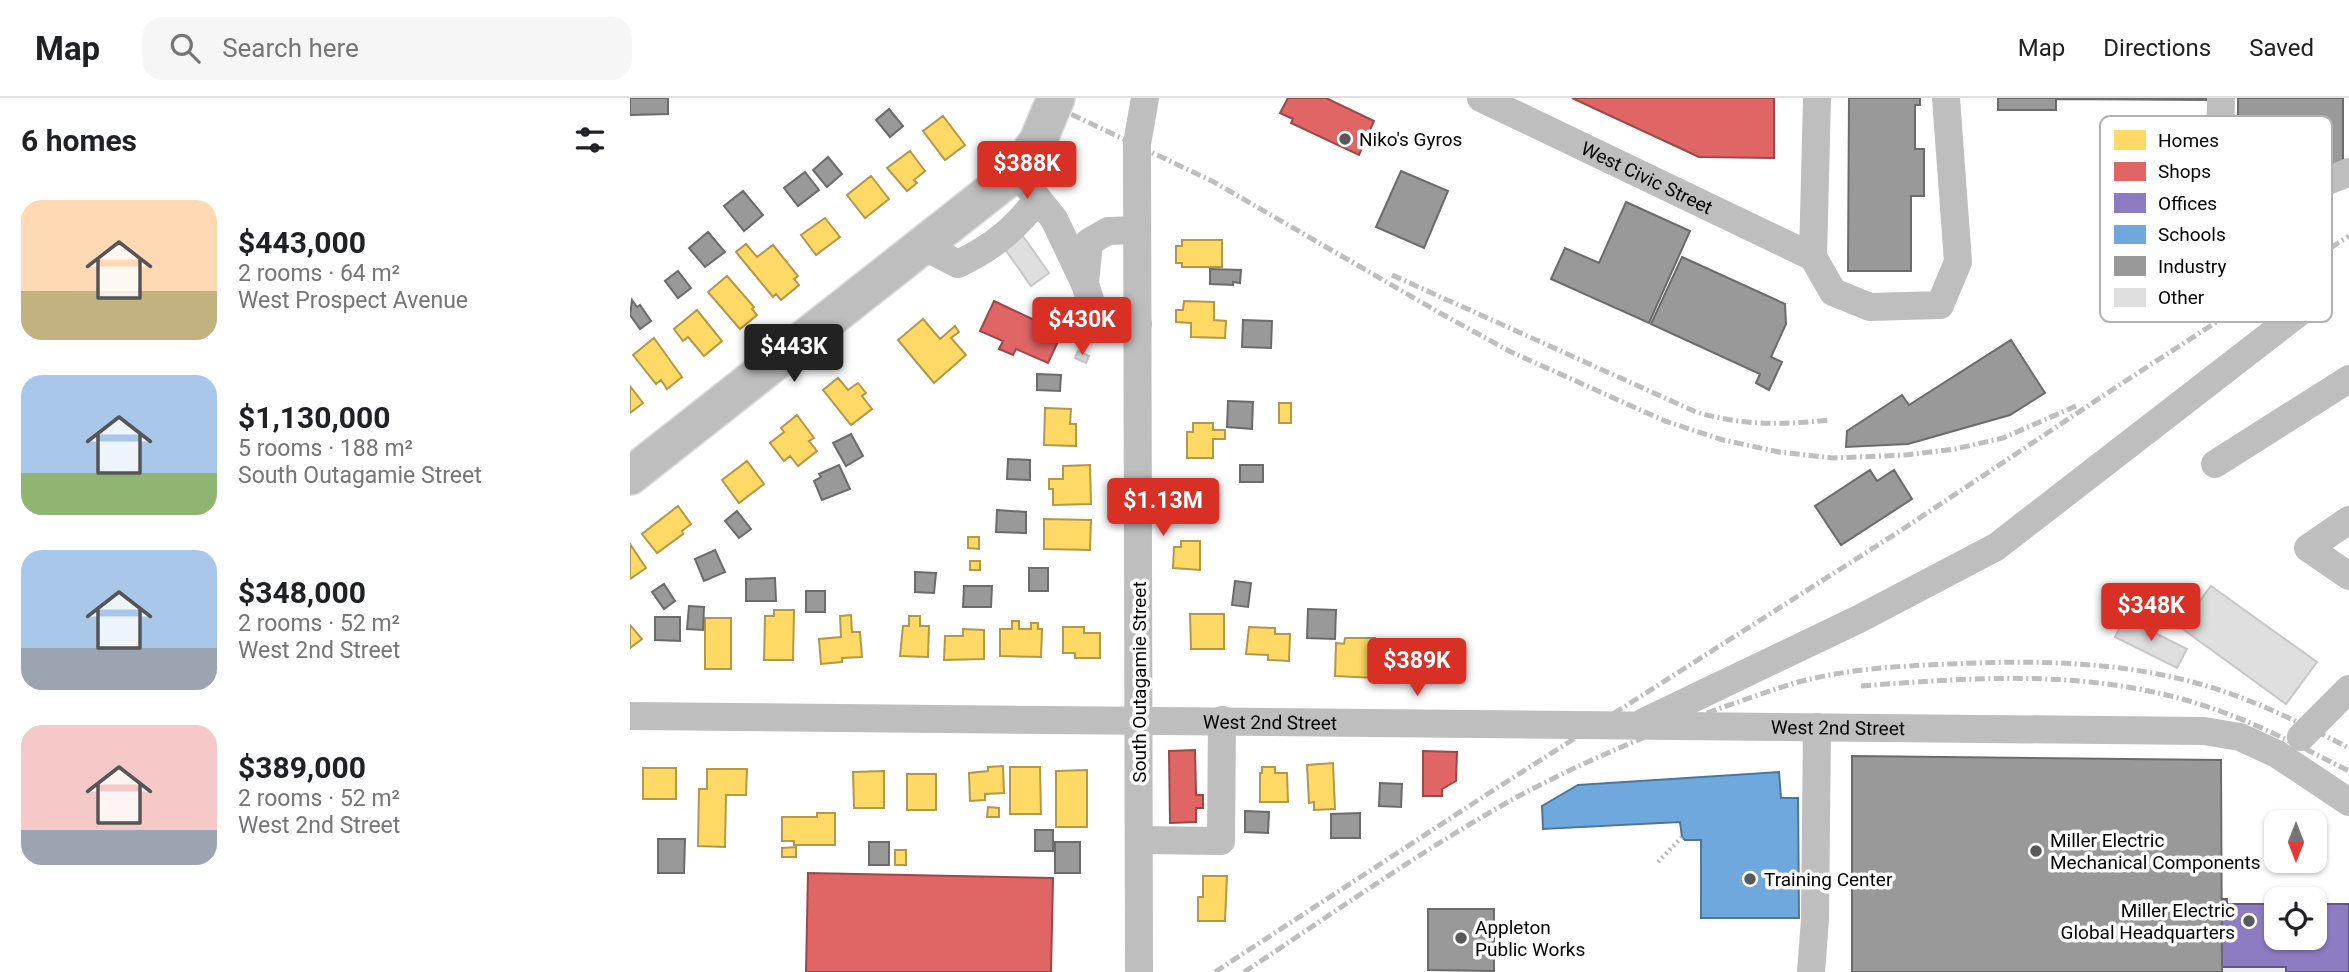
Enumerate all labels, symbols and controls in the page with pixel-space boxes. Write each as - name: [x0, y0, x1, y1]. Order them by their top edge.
- search box: [142, 17, 632, 80]
- text: Map: [35, 29, 100, 68]
- icon: search: [166, 29, 204, 67]
- text: Search here: [222, 33, 359, 63]
- text: Map: [2018, 34, 2065, 62]
- text: Directions: [2103, 34, 2211, 62]
- text: Saved: [2249, 34, 2314, 62]
- legend: [2100, 116, 2332, 322]
- icon: filters: [571, 121, 609, 159]
- text: 6 homes: [21, 123, 137, 158]
- place label: Niko's Gyros: [1359, 128, 1462, 151]
- text: Homes: [2158, 129, 2219, 152]
- marker: Niko's Gyros: [1337, 131, 1353, 147]
- street label: West Civic Street: [1577, 136, 1716, 219]
- pin: $388K: [978, 141, 1076, 201]
- text: $388K: [993, 150, 1061, 177]
- text: Shops: [2158, 160, 2211, 183]
- text: Offices: [2158, 192, 2217, 215]
- text: Schools: [2158, 223, 2226, 246]
- text: $443,000: [238, 225, 366, 260]
- icon: home: [77, 228, 161, 312]
- text: Industry: [2158, 255, 2226, 278]
- text: 2 rooms · 64 m²: [238, 260, 400, 287]
- text: Other: [2158, 286, 2205, 309]
- text: West Prospect Avenue: [238, 287, 468, 314]
- pin: $430K: [1033, 298, 1131, 357]
- text: $430K: [1048, 306, 1116, 333]
- pin: $443K: [745, 324, 843, 384]
- text: $443K: [760, 333, 828, 360]
- text: $1,130,000: [238, 400, 390, 435]
- icon: home: [77, 403, 161, 487]
- text: 5 rooms · 188 m²: [238, 435, 413, 462]
- text: South Outagamie Street: [238, 462, 482, 489]
- pin: $1.13M: [1106, 478, 1220, 538]
- text: $1.13M: [1123, 487, 1203, 514]
- text: $348,000: [238, 575, 366, 610]
- icon: home: [77, 578, 161, 662]
- street label: South Outagamie Street: [1128, 581, 1151, 783]
- pin: $348K: [2102, 584, 2200, 643]
- text: $348K: [2117, 592, 2185, 619]
- text: 2 rooms · 52 m²: [238, 610, 400, 637]
- text: West 2nd Street: [238, 637, 400, 664]
- pin: $389K: [1368, 638, 1466, 698]
- text: $389K: [1383, 647, 1451, 674]
- street label: West 2nd Street: [1203, 710, 1337, 734]
- street label: West 2nd Street: [1771, 715, 1905, 740]
- text: $389,000: [238, 750, 366, 785]
- icon: home: [77, 753, 161, 837]
- text: 2 rooms · 52 m²: [238, 785, 400, 812]
- north arrow: [2264, 810, 2328, 873]
- map controls: [2264, 810, 2327, 950]
- text: West 2nd Street: [238, 812, 400, 839]
- place label: Miller Electric Mechanical Components: [2050, 829, 2261, 874]
- marker: Miller Electric Mechanical Components: [2028, 843, 2044, 859]
- place label: Training Center: [1764, 868, 1893, 891]
- marker: Training Center: [1742, 871, 1758, 887]
- button: locate: [2264, 887, 2327, 950]
- place label: Miller Electric Global Headquarters: [2061, 899, 2235, 944]
- marker: Miller Electric Global Headquarters: [2241, 913, 2257, 929]
- place label: Appleton Public Works: [1475, 916, 1585, 961]
- marker: Appleton Public Works: [1453, 930, 1469, 946]

